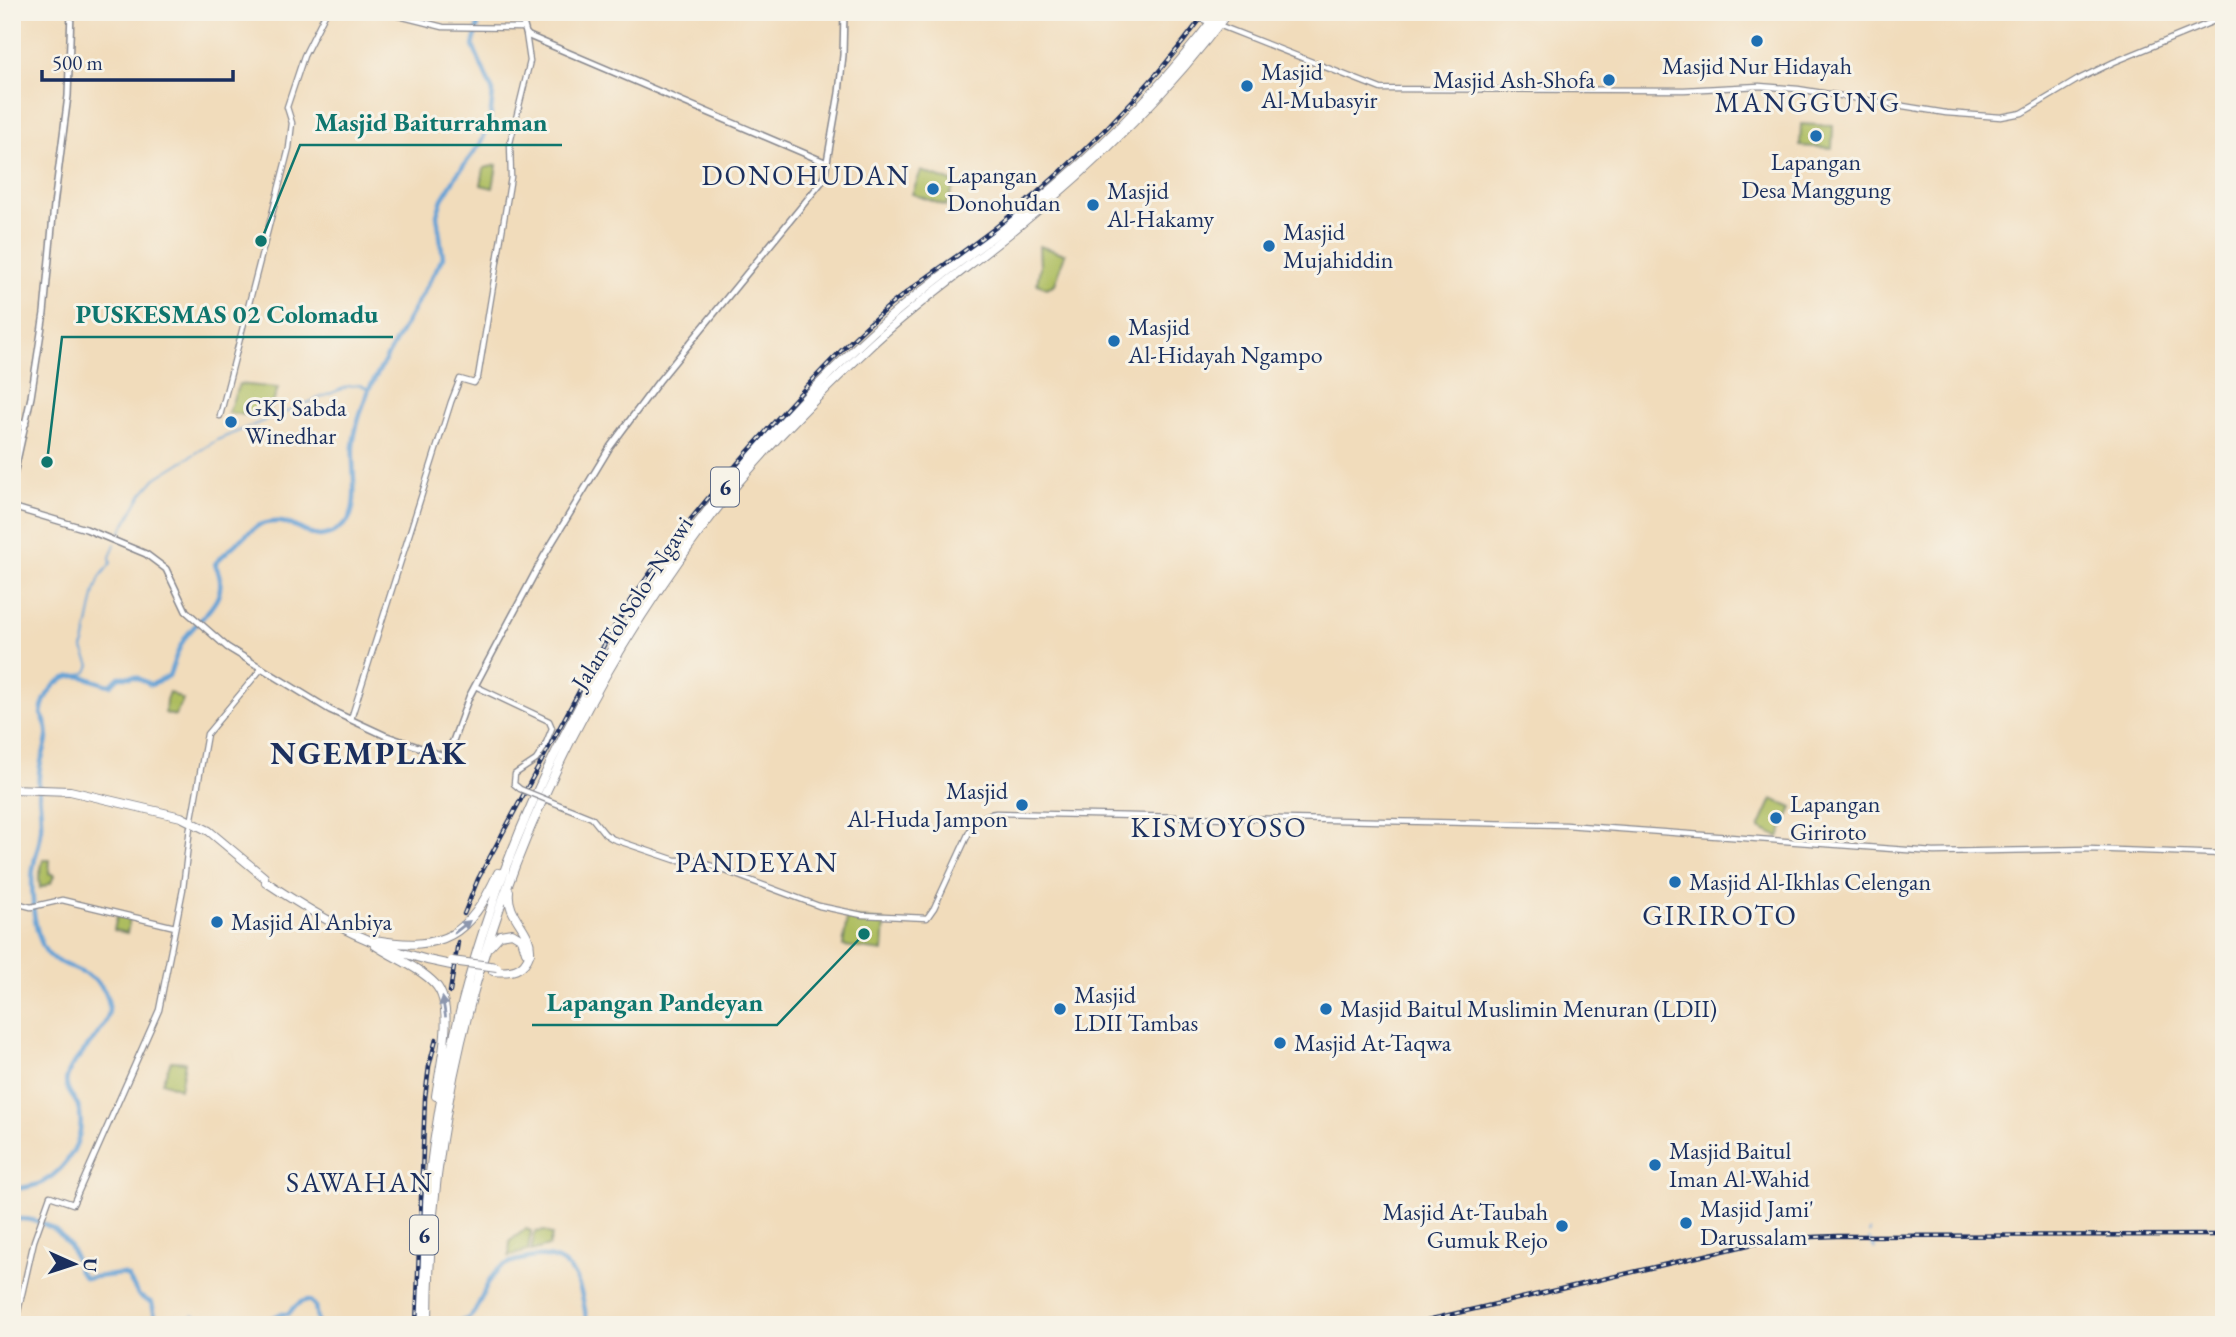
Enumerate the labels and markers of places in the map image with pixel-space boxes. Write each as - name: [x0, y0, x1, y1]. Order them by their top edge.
- marker: Masjid Nur Hidayah: [1749, 33, 1765, 49]
- place label: Masjid Nur Hidayah: [1662, 50, 1852, 81]
- place label: Masjid Al-Mubasyir: [1260, 56, 1378, 115]
- place label: Masjid Ash-Shofa: [1433, 64, 1595, 95]
- marker: Masjid Ash-Shofa: [1601, 72, 1617, 88]
- marker: Masjid Al-Mubasyir: [1239, 78, 1255, 94]
- callout: Masjid Baiturrahman: [300, 98, 562, 145]
- marker: Lapangan Desa Manggung: [1808, 128, 1824, 144]
- place label: Lapangan Desa Manggung: [1741, 146, 1891, 205]
- place label: Lapangan Donohudan: [947, 159, 1061, 218]
- place label: Masjid Al-Hakamy: [1106, 175, 1215, 234]
- marker: Lapangan Donohudan: [925, 181, 941, 197]
- marker: Masjid Al-Hakamy: [1085, 197, 1101, 213]
- place label: Masjid Mujahiddin: [1283, 216, 1394, 275]
- marker: Masjid Mujahiddin: [1261, 238, 1277, 254]
- callout: PUSKESMAS 02 Colomadu: [62, 290, 393, 337]
- place label: Masjid Al-Hidayah Ngampo: [1127, 311, 1323, 370]
- marker: Masjid Al-Hidayah Ngampo: [1106, 333, 1122, 349]
- place label: GKJ Sabda Winedhar: [245, 392, 347, 451]
- marker: GKJ Sabda Winedhar: [223, 414, 239, 430]
- place label: Masjid Al-Huda Jampon: [846, 775, 1009, 834]
- place label: Lapangan Giriroto: [1790, 788, 1881, 847]
- marker: Masjid Al-Huda Jampon: [1014, 797, 1030, 813]
- marker: Lapangan Giriroto: [1768, 810, 1784, 826]
- place label: Masjid Al-Ikhlas Celengan: [1689, 866, 1932, 897]
- marker: Masjid Al-Ikhlas Celengan: [1667, 874, 1683, 890]
- place label: Masjid Al Anbiya: [231, 906, 393, 937]
- marker: Masjid Al Anbiya: [209, 914, 225, 930]
- callout: Lapangan Pandeyan: [532, 978, 777, 1025]
- place label: Masjid LDII Tambas: [1074, 979, 1198, 1038]
- place label: Masjid Baitul Muslimin Menuran (LDII): [1340, 993, 1717, 1024]
- marker: Masjid LDII Tambas: [1052, 1001, 1068, 1017]
- marker: Masjid Baitul Muslimin Menuran (LDII): [1318, 1001, 1334, 1017]
- place label: Masjid At-Taqwa: [1294, 1027, 1452, 1058]
- marker: Masjid At-Taqwa: [1272, 1035, 1288, 1051]
- place label: Masjid Baitul Iman Al-Wahid: [1669, 1135, 1811, 1194]
- marker: Masjid Baitul Iman Al-Wahid: [1647, 1157, 1663, 1173]
- place label: Masjid Jami' Darussalam: [1700, 1193, 1814, 1252]
- place label: Masjid At-Taubah Gumuk Rejo: [1382, 1196, 1548, 1255]
- marker: Masjid Jami' Darussalam: [1678, 1215, 1694, 1231]
- marker: Masjid At-Taubah Gumuk Rejo: [1554, 1218, 1570, 1234]

